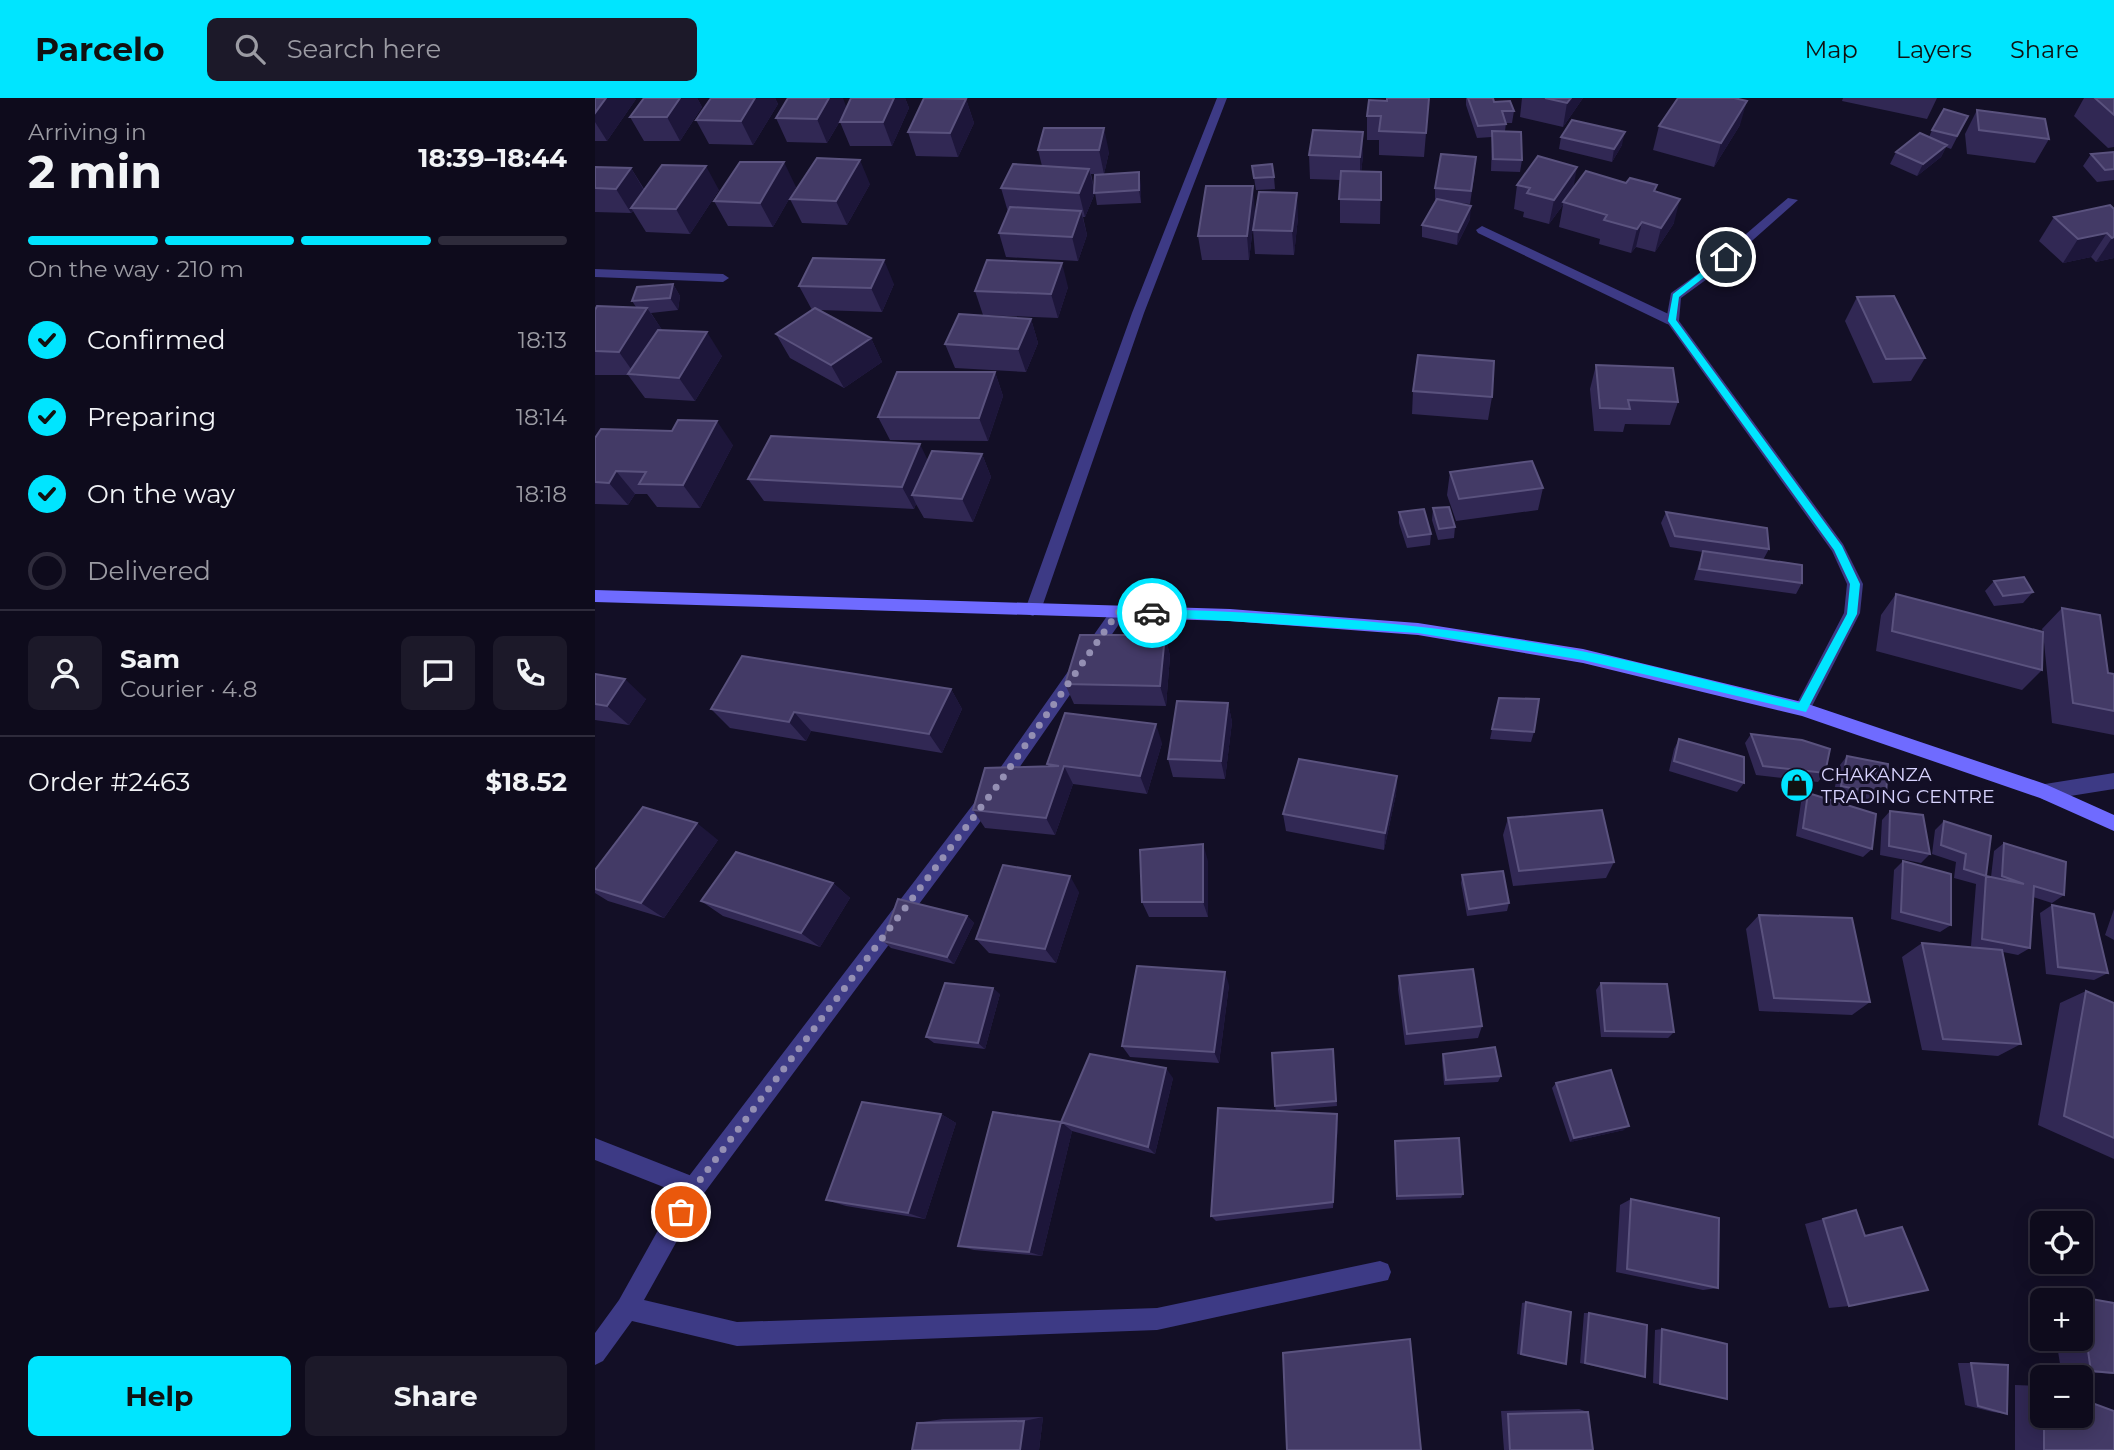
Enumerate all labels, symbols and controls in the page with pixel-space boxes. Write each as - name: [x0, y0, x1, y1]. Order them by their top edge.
- search box: [207, 18, 697, 81]
- text: Parcelo: [35, 29, 165, 69]
- icon: search: [231, 30, 269, 68]
- text: Search here: [287, 33, 441, 65]
- text: Map: [1804, 35, 1858, 64]
- text: Layers: [1896, 35, 1972, 64]
- text: Share: [2010, 35, 2079, 64]
- text: Arriving in: [28, 118, 147, 146]
- text: 18:39–18:44: [418, 142, 567, 174]
- text: 2 min: [28, 143, 162, 200]
- pin: [1696, 227, 1756, 287]
- icon: home: [1707, 238, 1745, 276]
- text: On the way · 210 m: [28, 255, 244, 283]
- icon: check: [28, 321, 66, 359]
- text: Confirmed: [87, 324, 226, 356]
- text: 18:13: [518, 326, 567, 354]
- icon: check: [28, 398, 66, 436]
- text: Preparing: [87, 401, 216, 433]
- text: 18:14: [516, 403, 567, 431]
- icon: check: [28, 475, 66, 513]
- text: On the way: [87, 478, 235, 510]
- text: 18:18: [516, 480, 567, 508]
- text: Delivered: [87, 555, 211, 587]
- courier: [1117, 578, 1187, 648]
- icon: car: [1133, 594, 1171, 632]
- button: person: [28, 636, 102, 710]
- button: chat: [401, 636, 475, 710]
- button: phone: [493, 636, 567, 710]
- text: Sam: [120, 643, 180, 675]
- text: Courier · 4.8: [120, 675, 257, 703]
- place label: CHAKANZA TRADING CENTRE: [1821, 763, 1995, 808]
- text: Order #2463: [28, 766, 190, 798]
- text: $18.52: [486, 766, 567, 798]
- shop icon: CHAKANZA TRADING CENTRE: [1778, 766, 1816, 804]
- pin: [651, 1182, 711, 1242]
- icon: bag: [662, 1193, 700, 1231]
- map controls: [2030, 1211, 2093, 1428]
- button: locate: [2030, 1211, 2093, 1274]
- button: +: [2030, 1288, 2093, 1351]
- button: Help: [28, 1356, 291, 1436]
- button: Share: [305, 1356, 567, 1436]
- button: −: [2030, 1365, 2093, 1428]

